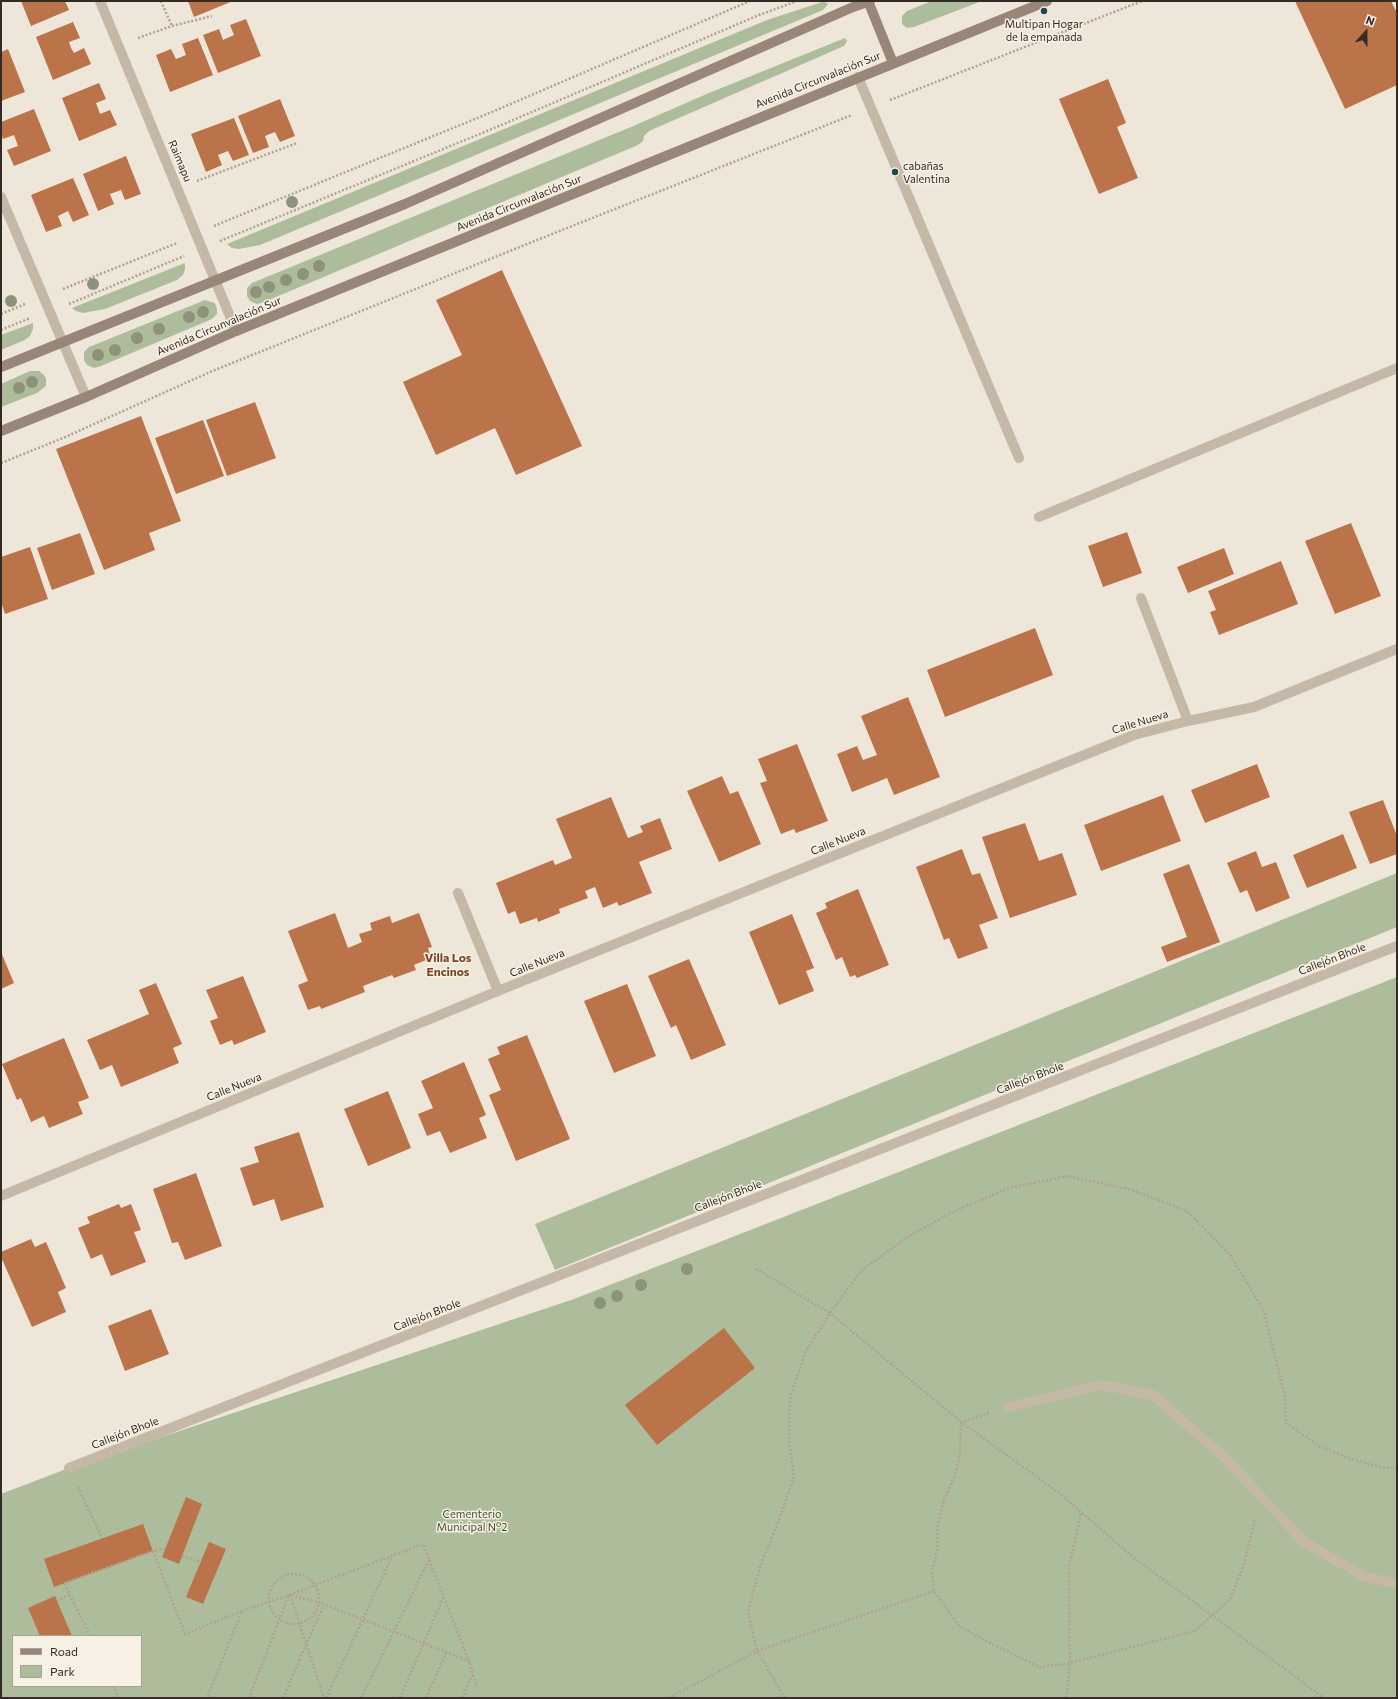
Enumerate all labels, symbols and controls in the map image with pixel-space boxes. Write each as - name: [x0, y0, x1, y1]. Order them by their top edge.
- marker: Multipan Hogar de la empanada: [1039, 6, 1049, 16]
- north arrow: [1346, 12, 1386, 52]
- text: N: [1364, 13, 1377, 28]
- place label: Multipan Hogar de la empanada: [1005, 17, 1083, 43]
- street label: Avenida Circunvalación Sur: [753, 49, 883, 111]
- street label: Raimapu: [165, 138, 195, 184]
- place label: cabañas Valentina: [903, 159, 950, 185]
- marker: cabañas Valentina: [890, 167, 900, 177]
- street label: Avenida Circunvalación Sur: [454, 172, 584, 234]
- street label: Avenida Circunvalación Sur: [155, 294, 283, 358]
- street label: Calle Nueva: [1110, 707, 1170, 737]
- street label: Calle Nueva: [809, 824, 867, 858]
- street label: Callejón Bhole: [1296, 940, 1368, 978]
- street label: Calle Nueva: [508, 946, 566, 980]
- district label: Villa Los Encinos: [425, 951, 471, 979]
- street label: Callejón Bhole: [994, 1059, 1066, 1097]
- street label: Calle Nueva: [205, 1070, 263, 1104]
- street label: Callejón Bhole: [692, 1177, 764, 1215]
- street label: Callejón Bhole: [391, 1296, 463, 1334]
- street label: Callejón Bhole: [89, 1414, 161, 1452]
- park label: Cementerio Municipal N°2: [437, 1507, 507, 1533]
- legend: [12, 1635, 142, 1687]
- text: Road: [50, 1644, 78, 1658]
- text: Park: [50, 1664, 75, 1678]

